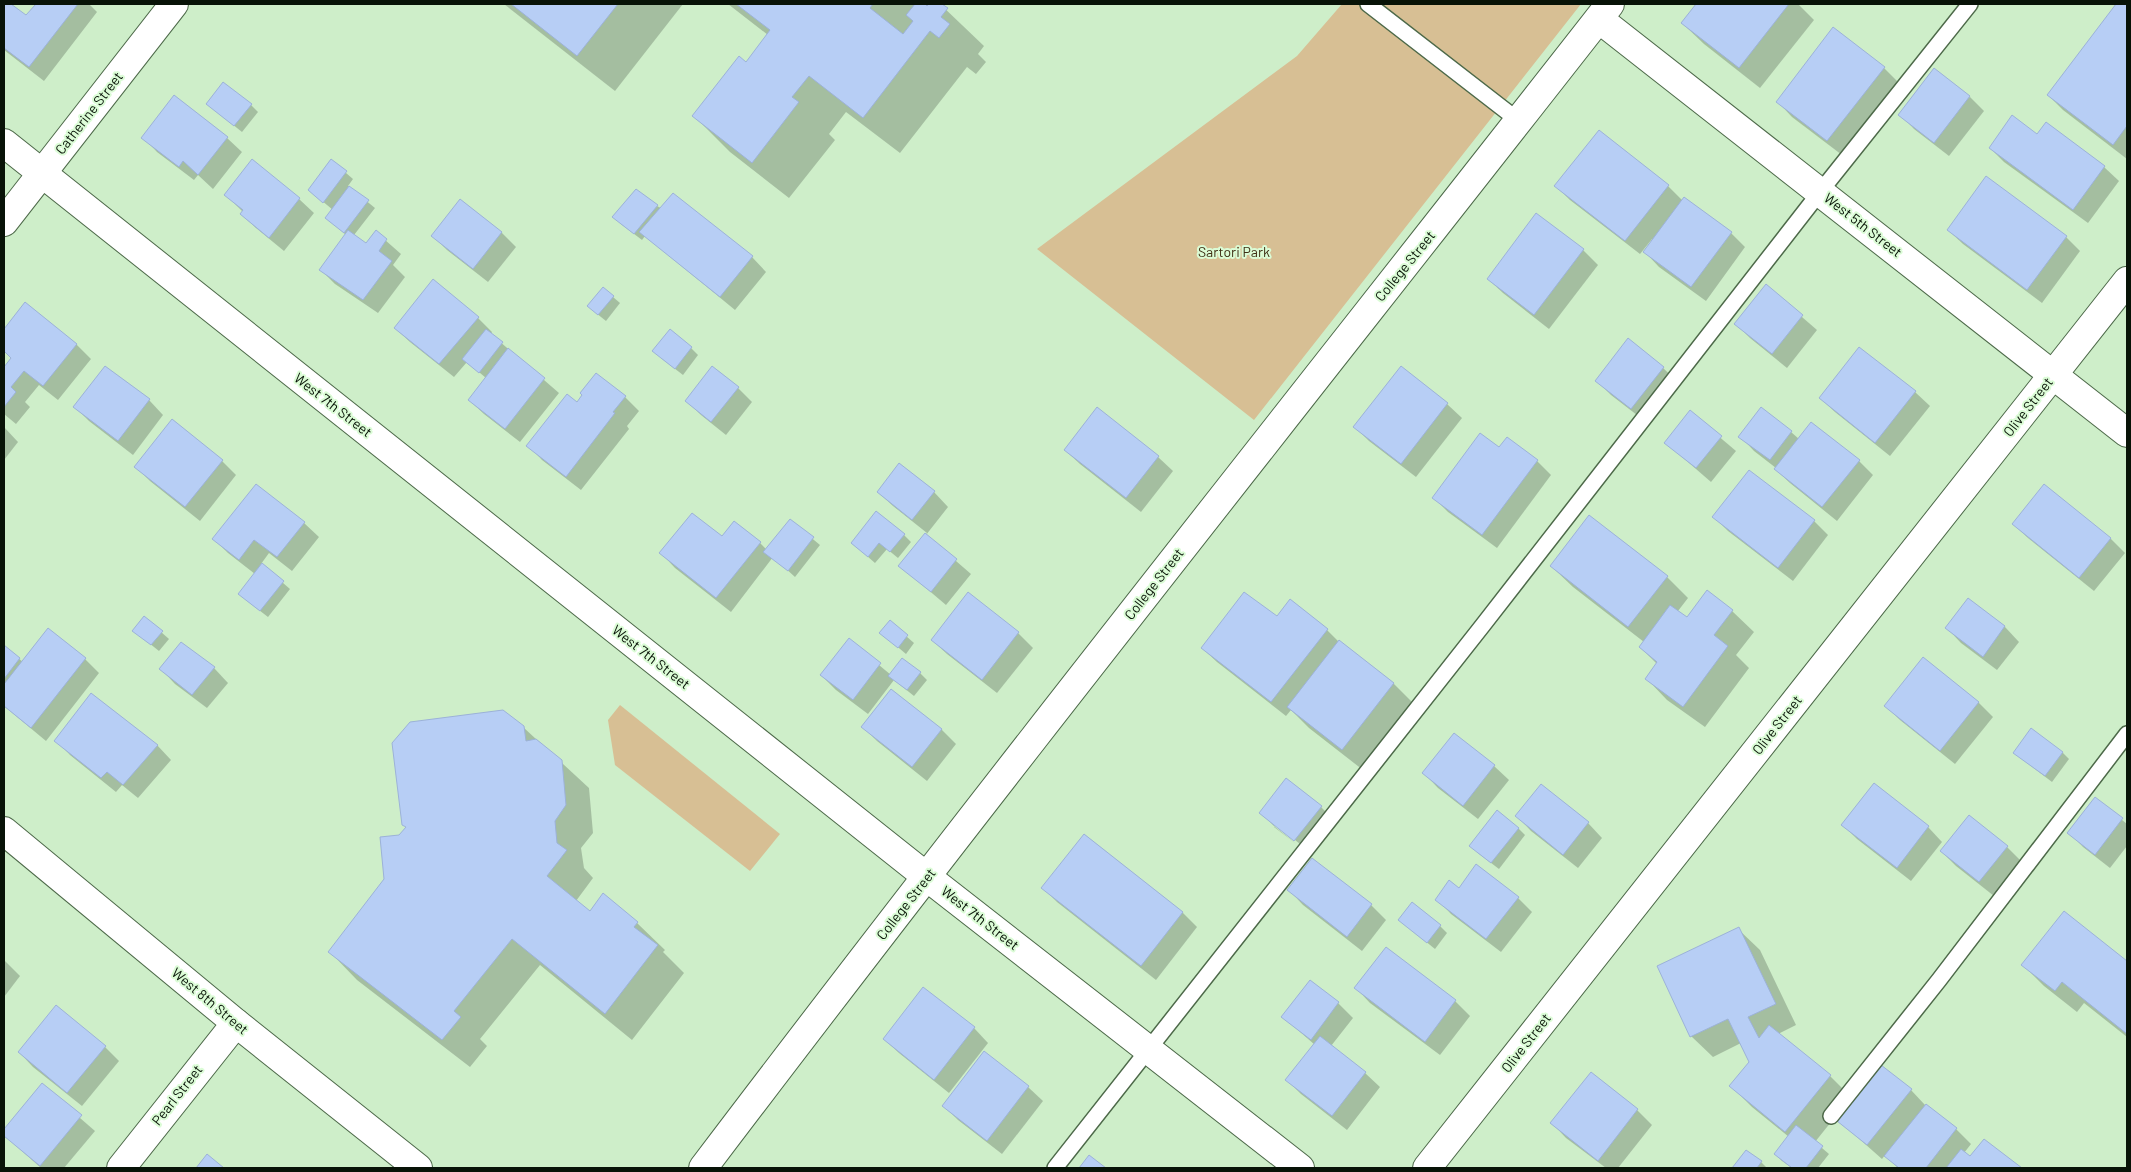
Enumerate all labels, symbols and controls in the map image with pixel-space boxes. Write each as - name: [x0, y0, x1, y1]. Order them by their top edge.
- street label: Catherine Street: [51, 68, 126, 157]
- street label: West 5th Street: [1821, 189, 1906, 260]
- street label: College Street: [1371, 227, 1438, 304]
- park label: Sartori Park: [1198, 243, 1270, 260]
- street label: West 7th Street: [291, 369, 376, 440]
- street label: Olive Street: [1999, 374, 2056, 440]
- street label: College Street: [1120, 545, 1187, 623]
- street label: West 7th Street: [609, 621, 694, 692]
- street label: Olive Street: [1748, 692, 1805, 758]
- street label: College Street: [872, 865, 939, 943]
- street label: West 7th Street: [938, 882, 1023, 953]
- street label: West 8th Street: [169, 964, 252, 1038]
- street label: Olive Street: [1497, 1010, 1554, 1076]
- street label: Pearl Street: [148, 1061, 205, 1128]

